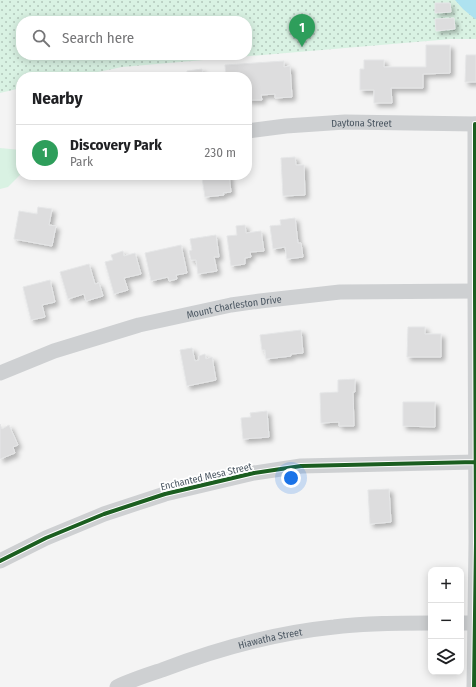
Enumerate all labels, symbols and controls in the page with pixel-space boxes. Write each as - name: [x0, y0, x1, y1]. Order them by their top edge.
- pin: 1: [289, 14, 315, 47]
- search box: [16, 16, 252, 60]
- icon: search: [30, 27, 52, 49]
- text: Search here: [62, 29, 134, 47]
- text: Nearby: [32, 88, 83, 109]
- street label: Daytona Street: [331, 117, 393, 130]
- text: Discovery Park: [70, 136, 162, 154]
- text: 1: [42, 145, 48, 160]
- text: 230 m: [205, 145, 236, 160]
- text: Park: [70, 154, 93, 169]
- street label: Mount Charleston Drive: [185, 294, 282, 322]
- street label: Enchanted Mesa Street: [159, 460, 254, 493]
- your location: [281, 468, 301, 488]
- map controls: [428, 567, 464, 675]
- button: +: [428, 567, 464, 603]
- button: −: [428, 603, 464, 639]
- street label: Hiawatha Street: [237, 626, 304, 652]
- button: layers: [428, 639, 464, 675]

